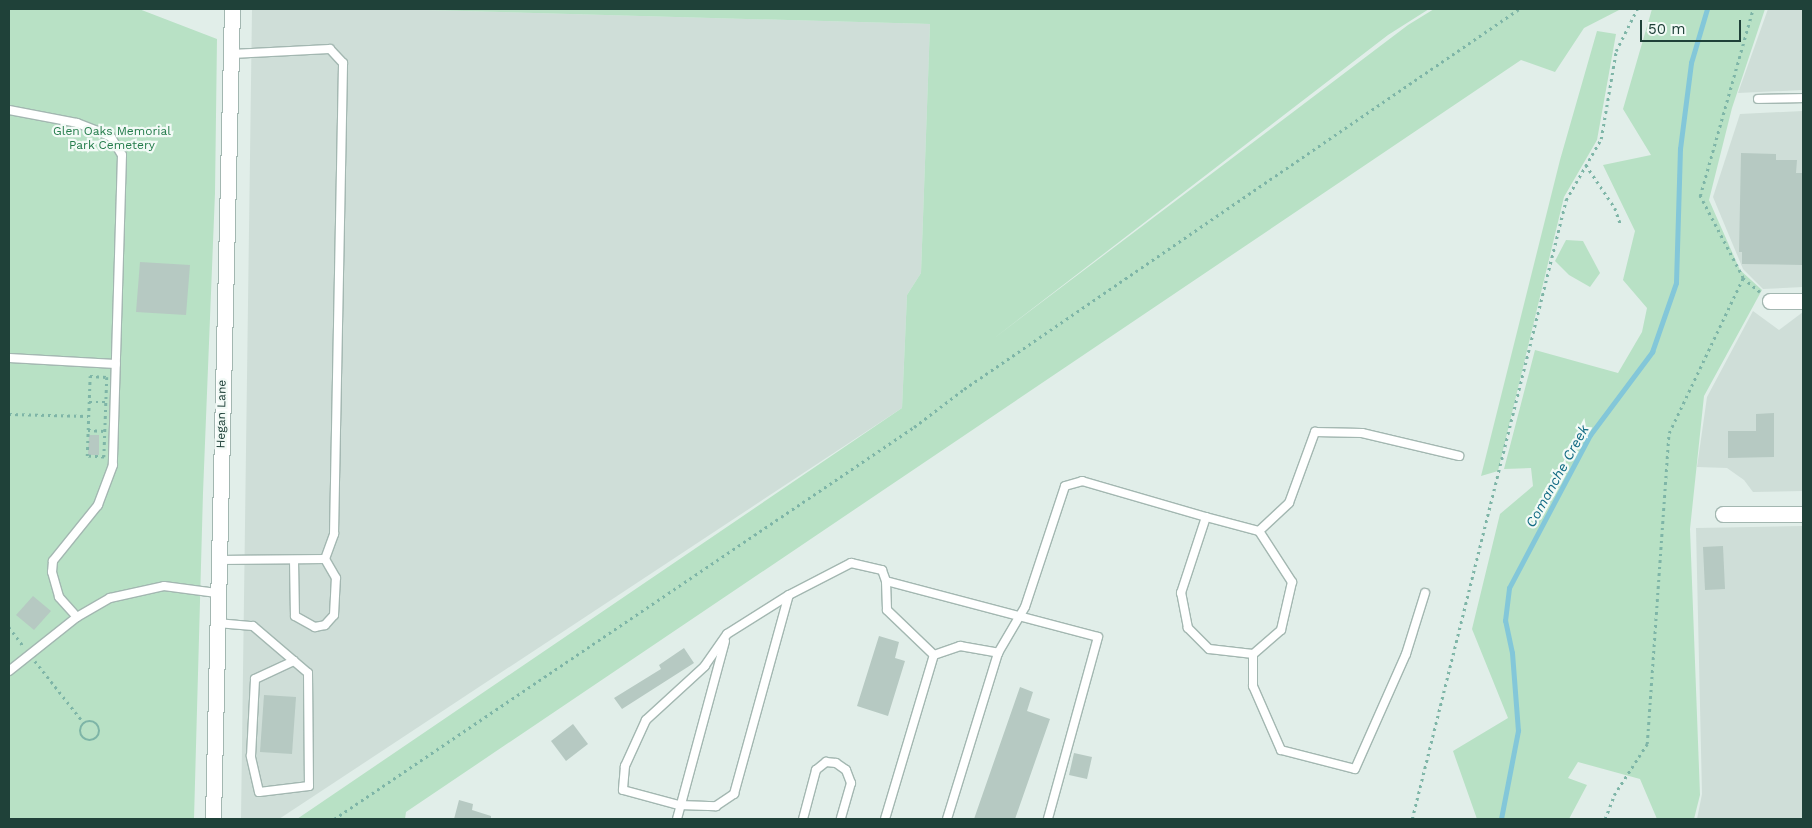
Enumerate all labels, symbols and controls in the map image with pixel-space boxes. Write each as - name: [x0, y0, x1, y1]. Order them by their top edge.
- scale bar: [1642, 10, 1743, 42]
- text: 50 m: [1648, 20, 1685, 38]
- park label: Glen Oaks Memorial Park Cemetery: [53, 125, 171, 153]
- street label: Hegan Lane: [214, 380, 230, 448]
- water label: Comanche Creek: [1522, 422, 1592, 530]

